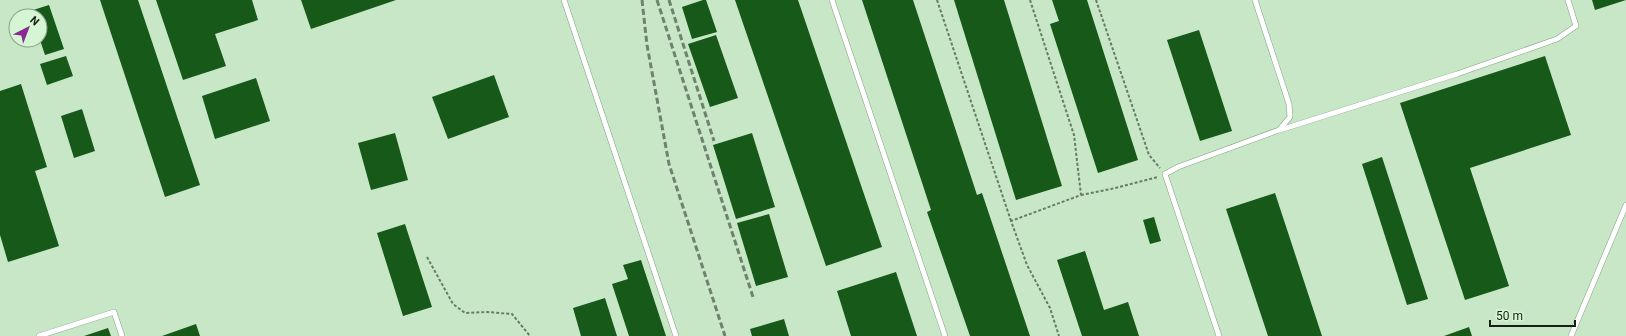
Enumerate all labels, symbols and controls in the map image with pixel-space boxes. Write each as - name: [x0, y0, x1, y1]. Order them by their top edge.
- north arrow: [8, 8, 48, 48]
- text: N: [27, 14, 42, 29]
- scale bar: [1490, 302, 1575, 328]
- text: 50 m: [1496, 309, 1523, 323]

